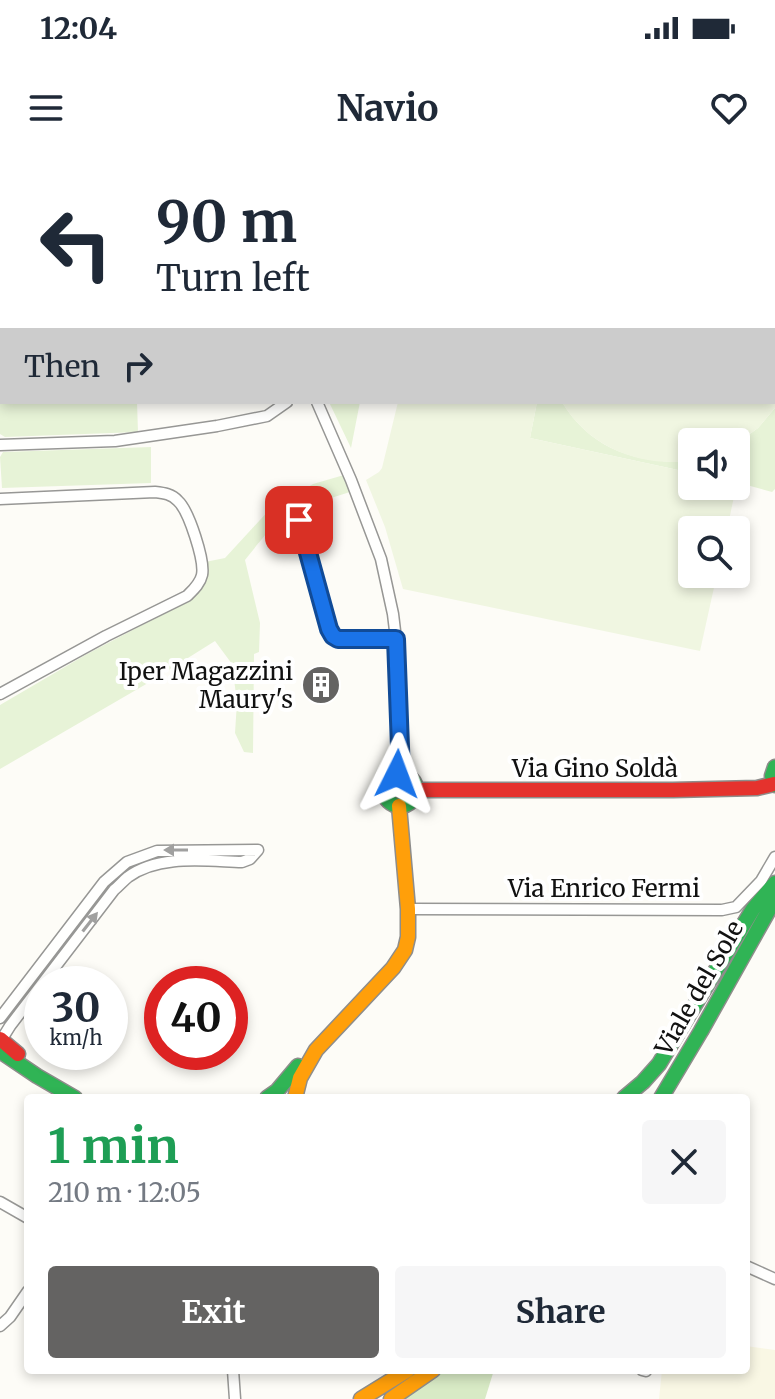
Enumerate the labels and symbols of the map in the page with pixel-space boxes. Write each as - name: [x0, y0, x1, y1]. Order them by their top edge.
- pin: [265, 486, 333, 554]
- place label: Iper Magazzini Maury's: [119, 656, 293, 715]
- building icon: Iper Magazzini Maury's: [300, 664, 342, 706]
- position arrow: [355, 732, 439, 816]
- street label: Via Gino Soldà: [511, 753, 678, 784]
- one-way arrow: [163, 844, 188, 856]
- street label: Via Enrico Fermi: [507, 873, 700, 904]
- one-way arrow: [81, 912, 97, 932]
- street label: Viale del Sole: [647, 915, 750, 1062]
- speed limit sign: 40: [144, 966, 248, 1070]

